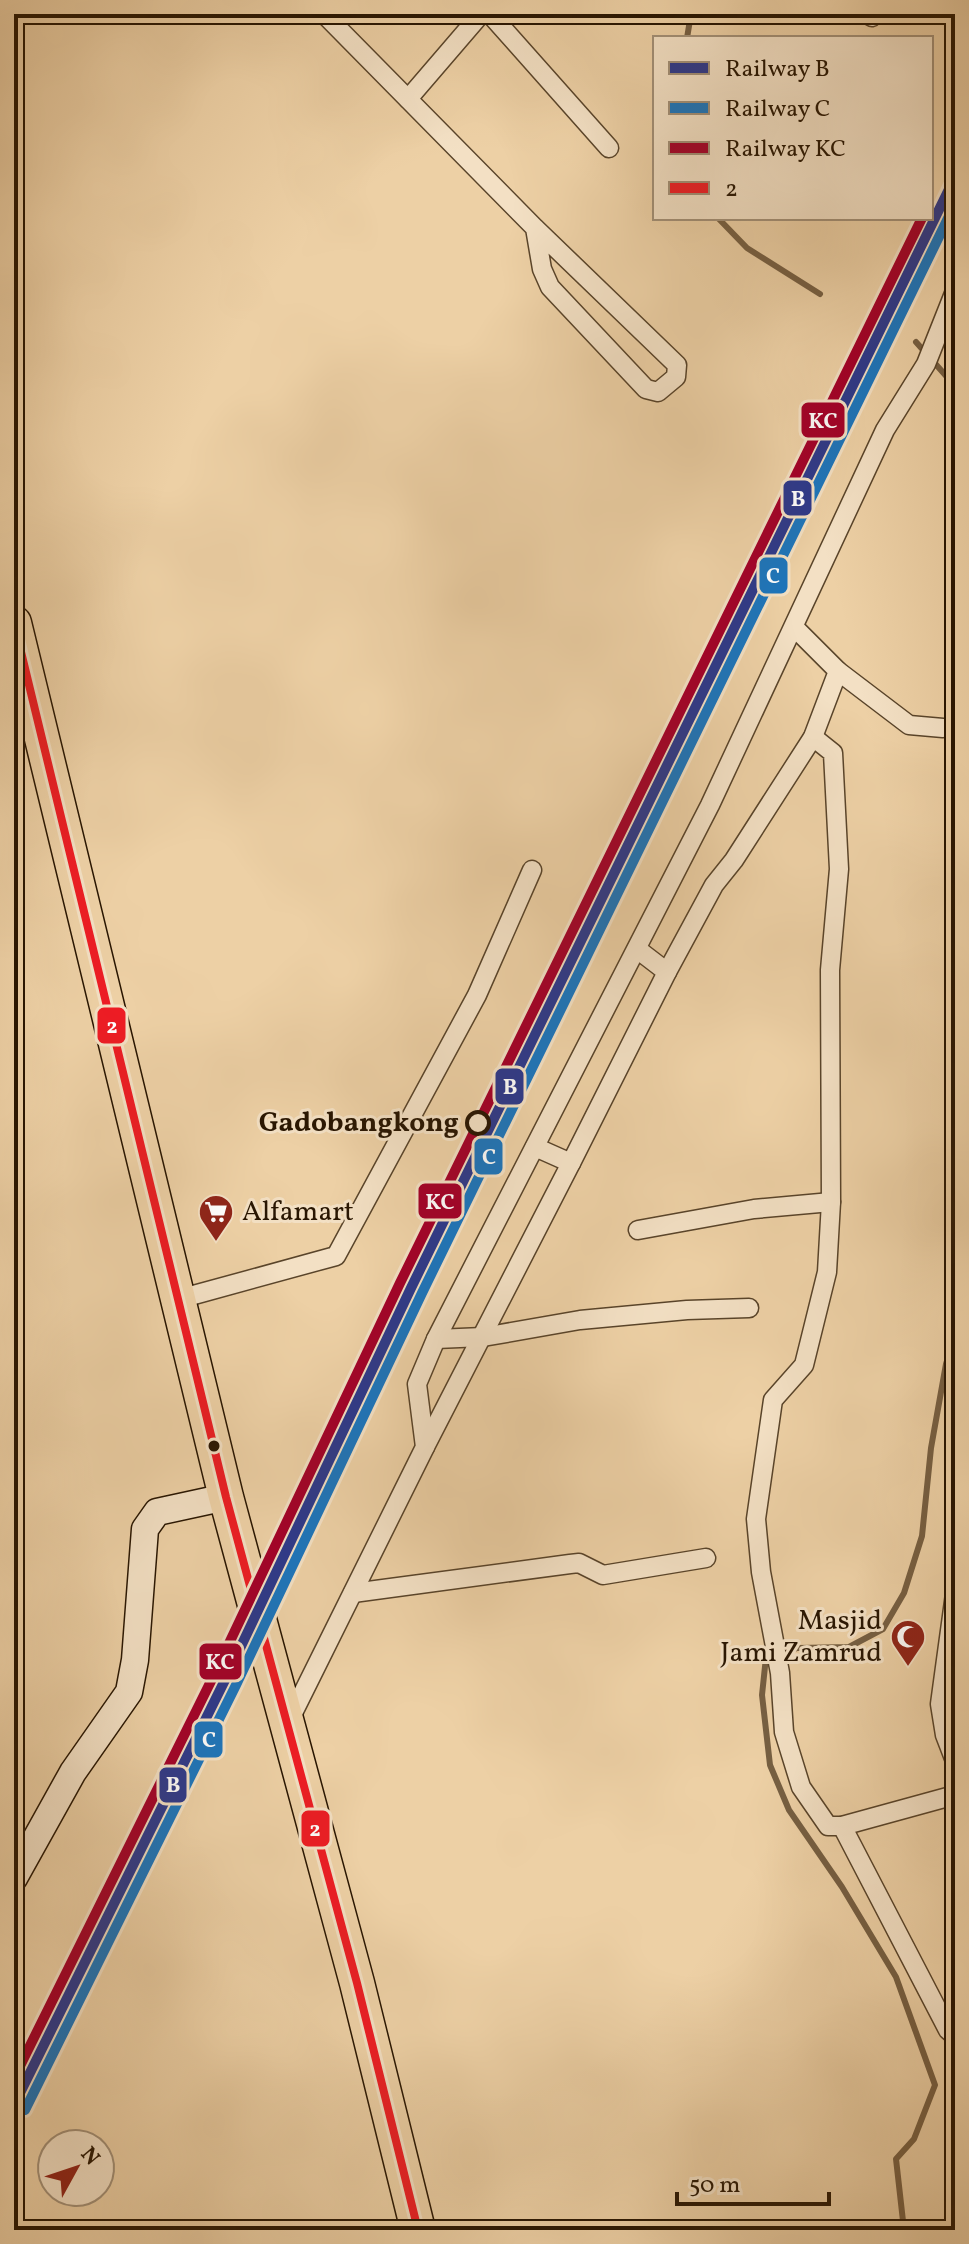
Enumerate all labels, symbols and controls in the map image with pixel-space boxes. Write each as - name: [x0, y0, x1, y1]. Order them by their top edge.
- legend: [653, 36, 933, 220]
- text: Railway B: [725, 53, 830, 87]
- text: Railway C: [725, 93, 830, 127]
- text: Railway KC: [725, 133, 846, 167]
- text: 2: [725, 173, 738, 207]
- line badge: KC: [800, 401, 846, 439]
- text: KC: [808, 407, 838, 438]
- line badge: B: [782, 479, 813, 517]
- text: B: [791, 485, 805, 516]
- line badge: C: [758, 556, 789, 595]
- text: C: [766, 562, 780, 593]
- line badge: 2: [96, 1006, 127, 1045]
- text: 2: [106, 1012, 118, 1043]
- line badge: B: [494, 1067, 525, 1106]
- text: B: [503, 1073, 517, 1104]
- place label: Gadobangkong: [259, 1104, 459, 1143]
- marker: Gadobangkong: [466, 1111, 490, 1135]
- line badge: C: [473, 1137, 504, 1176]
- text: C: [482, 1143, 496, 1174]
- line badge: KC: [417, 1182, 463, 1220]
- text: KC: [425, 1188, 455, 1219]
- supermarket icon: Alfamart: [197, 1193, 235, 1243]
- place label: Alfamart: [242, 1193, 354, 1232]
- unlabelled marker: [206, 1438, 222, 1454]
- place label: Masjid Jami Zamrud: [720, 1602, 882, 1673]
- mosque icon: Masjid Jami Zamrud: [889, 1618, 927, 1668]
- line badge: KC: [198, 1642, 243, 1681]
- text: KC: [205, 1648, 235, 1679]
- line badge: C: [193, 1720, 224, 1759]
- text: C: [202, 1726, 216, 1757]
- line badge: B: [158, 1766, 188, 1804]
- text: B: [166, 1771, 180, 1802]
- line badge: 2: [300, 1809, 331, 1848]
- text: 2: [309, 1815, 321, 1846]
- north arrow: [36, 2128, 116, 2208]
- text: N: [72, 2141, 106, 2173]
- scale bar: [677, 2156, 829, 2206]
- text: 50 m: [689, 2169, 741, 2203]

